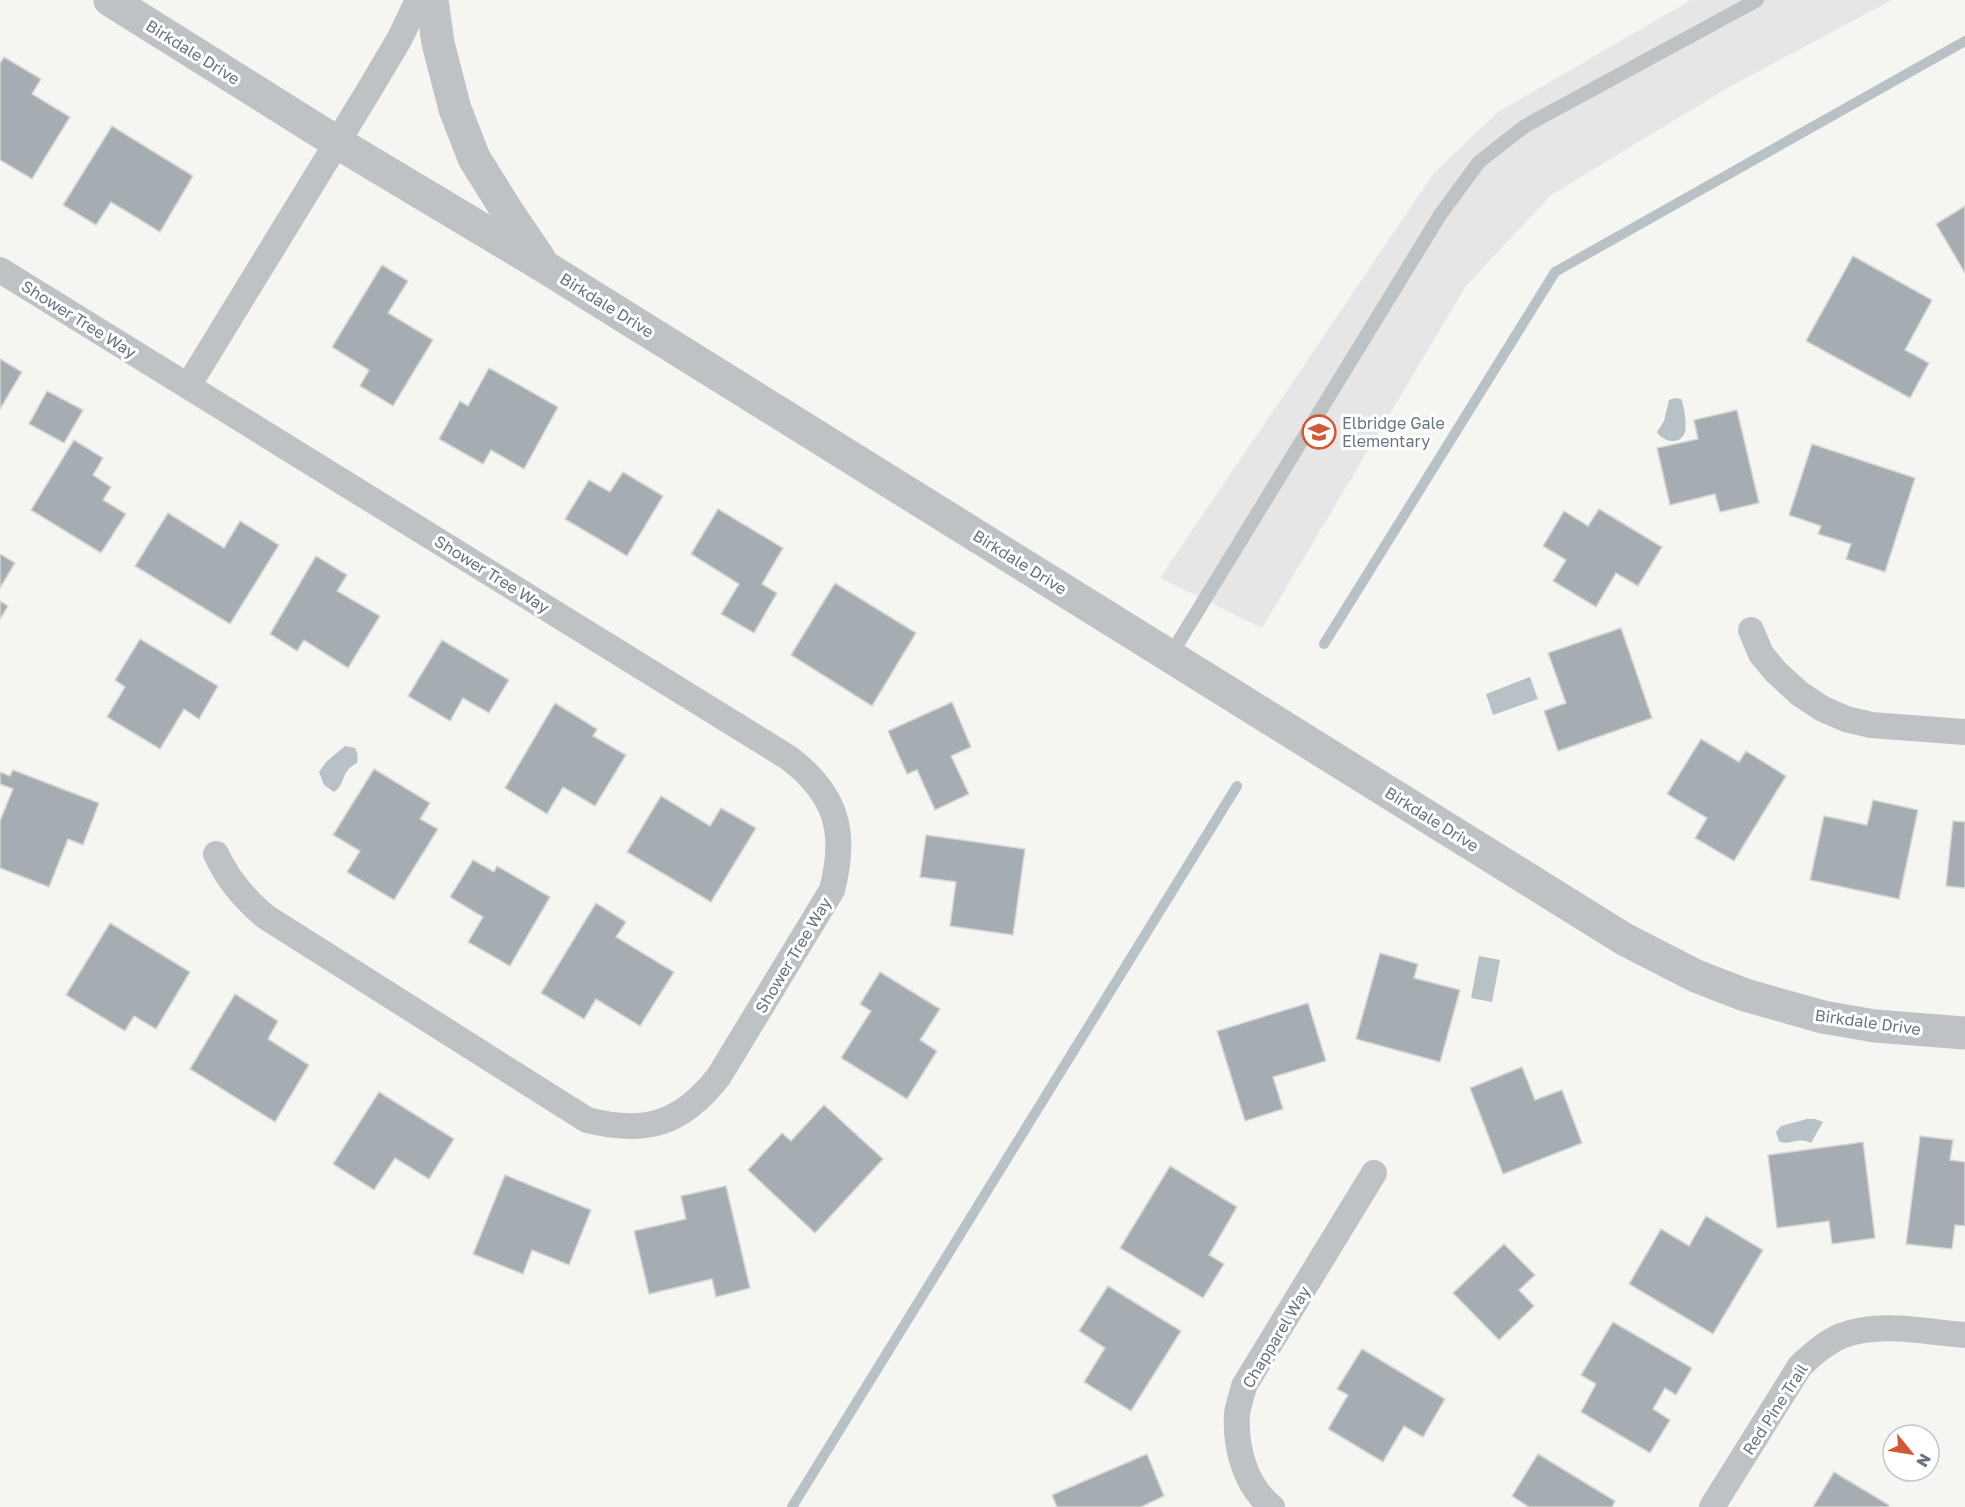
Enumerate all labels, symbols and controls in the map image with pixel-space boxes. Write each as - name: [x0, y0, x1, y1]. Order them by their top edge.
- street label: Birkdale Drive: [142, 15, 244, 89]
- street label: Birkdale Drive: [556, 268, 658, 342]
- street label: Shower Tree Way: [18, 276, 140, 362]
- place label: Elbridge Gale Elementary: [1342, 413, 1445, 451]
- school or university icon: Elbridge Gale Elementary: [1301, 414, 1337, 450]
- street label: Birkdale Drive: [969, 525, 1071, 599]
- street label: Shower Tree Way: [431, 531, 553, 617]
- street label: Birkdale Drive: [1381, 782, 1483, 856]
- street label: Shower Tree Way: [751, 894, 835, 1016]
- street label: Birkdale Drive: [1814, 1005, 1922, 1039]
- street label: Chapparel Way: [1238, 1282, 1314, 1392]
- street label: Red Pine Trail: [1738, 1360, 1812, 1458]
- north arrow: [1881, 1423, 1941, 1483]
- text: N: [1912, 1450, 1936, 1471]

